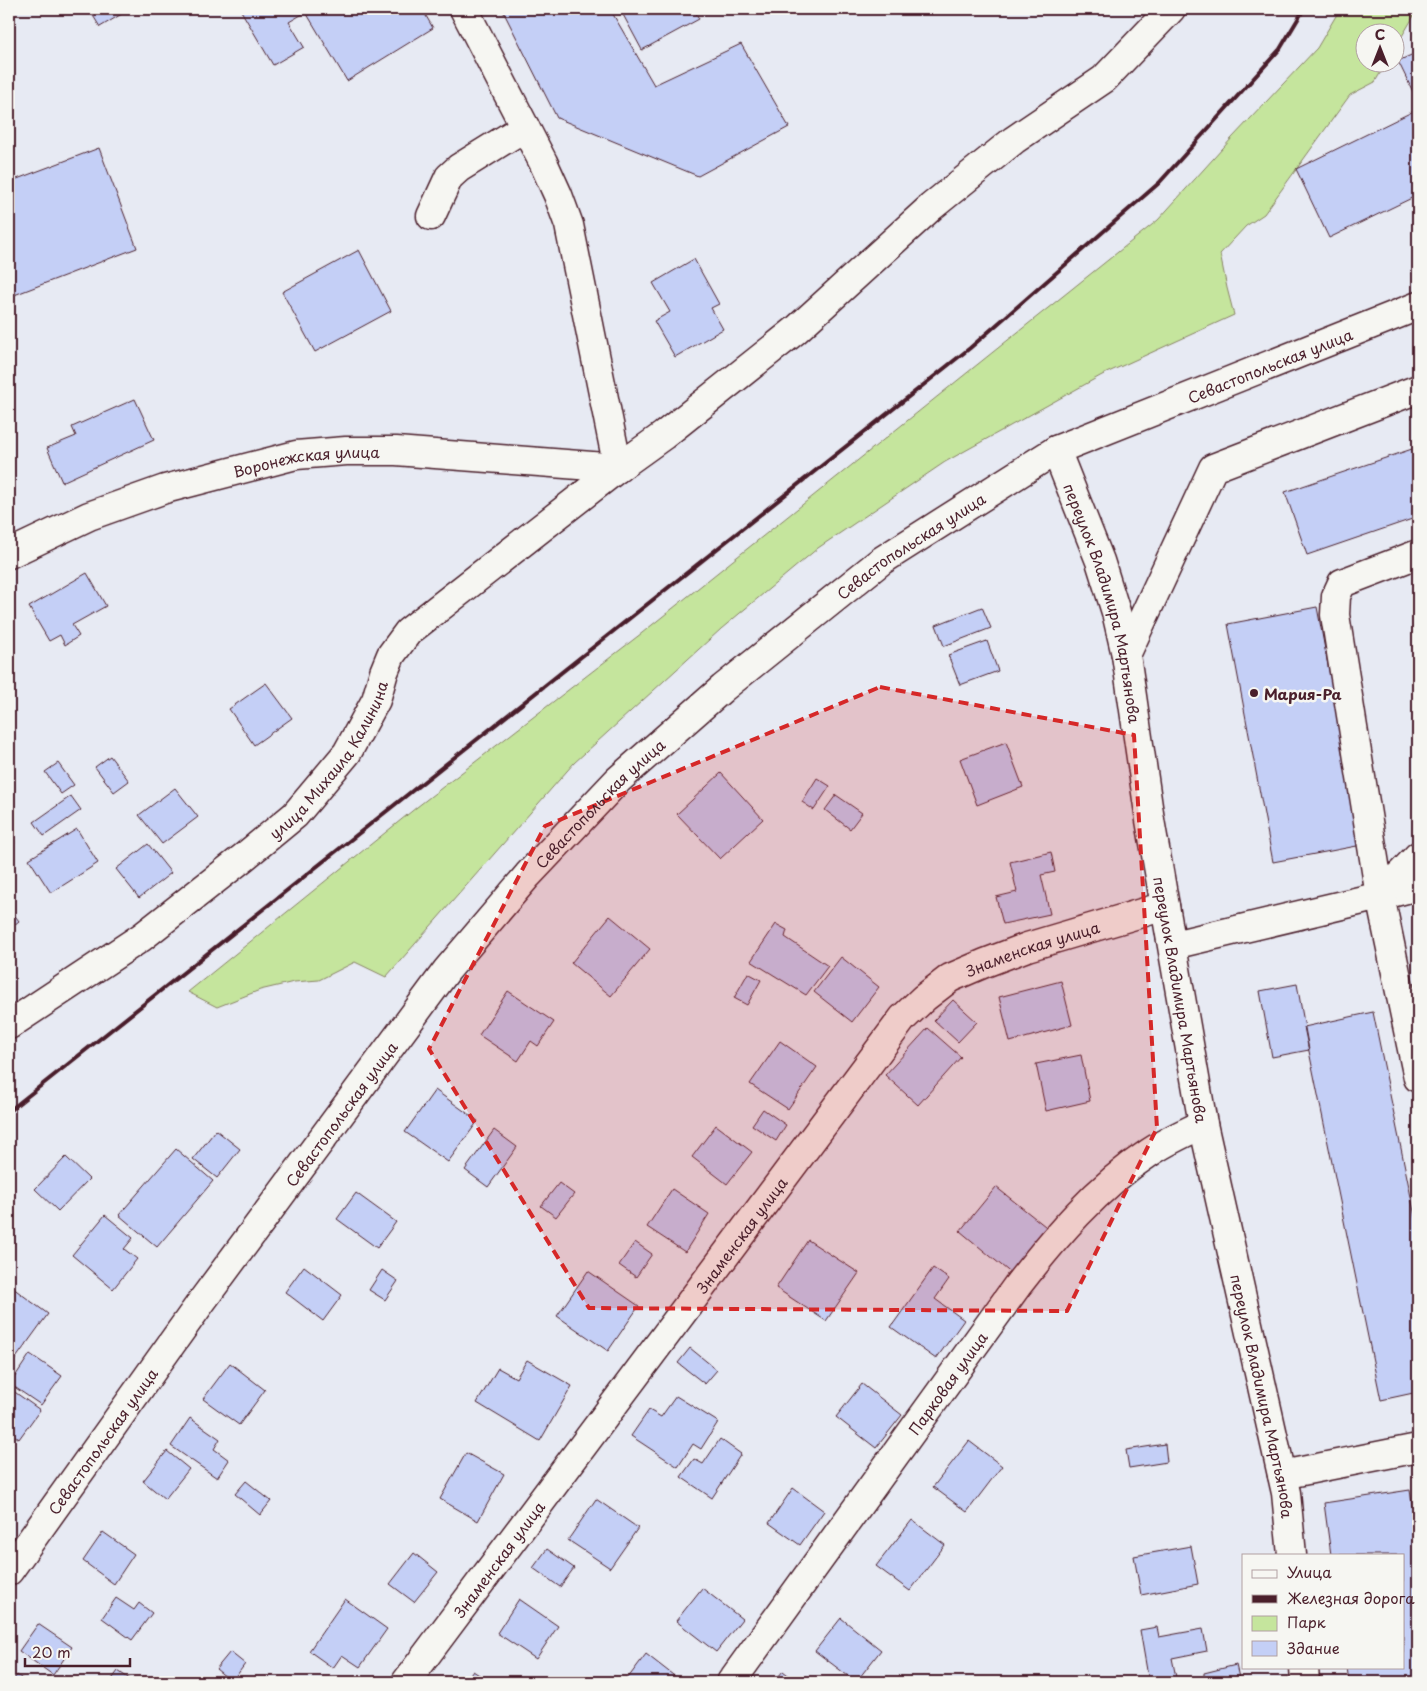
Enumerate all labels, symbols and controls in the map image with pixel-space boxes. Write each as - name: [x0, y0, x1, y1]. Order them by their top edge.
- north arrow: [1354, 22, 1404, 72]
- text: С: [1375, 24, 1385, 45]
- street label: Севастопольская улица: [1184, 322, 1356, 408]
- street label: Воронежская улица: [230, 440, 380, 482]
- street label: переулок Владимира Мартьянова: [1059, 479, 1147, 725]
- street label: Севастопольская улица: [831, 486, 990, 604]
- street label: улица Михаила Калинина: [264, 678, 393, 844]
- place label: Мария-Ра: [1264, 682, 1342, 705]
- marker: Мария-Ра: [1248, 687, 1260, 699]
- street label: Севастопольская улица: [529, 732, 670, 873]
- street label: переулок Владимира Мартьянова: [1149, 875, 1214, 1125]
- street label: Знаменская улица: [961, 915, 1103, 982]
- street label: Севастопольская улица: [279, 1036, 403, 1191]
- street label: Знаменская улица: [689, 1171, 792, 1298]
- street label: переулок Владимира Мартьянова: [1226, 1272, 1300, 1520]
- street label: Парковая улица: [902, 1326, 992, 1439]
- street label: Севастопольская улица: [42, 1362, 163, 1519]
- street label: Знаменская улица: [447, 1495, 550, 1622]
- legend: [1242, 1554, 1404, 1668]
- text: Улица: [1287, 1560, 1332, 1583]
- text: Железная дорога: [1287, 1586, 1415, 1609]
- text: Парк: [1287, 1610, 1326, 1633]
- scale bar: [25, 1636, 130, 1668]
- text: Здание: [1287, 1636, 1340, 1659]
- text: 20 m: [32, 1640, 71, 1663]

